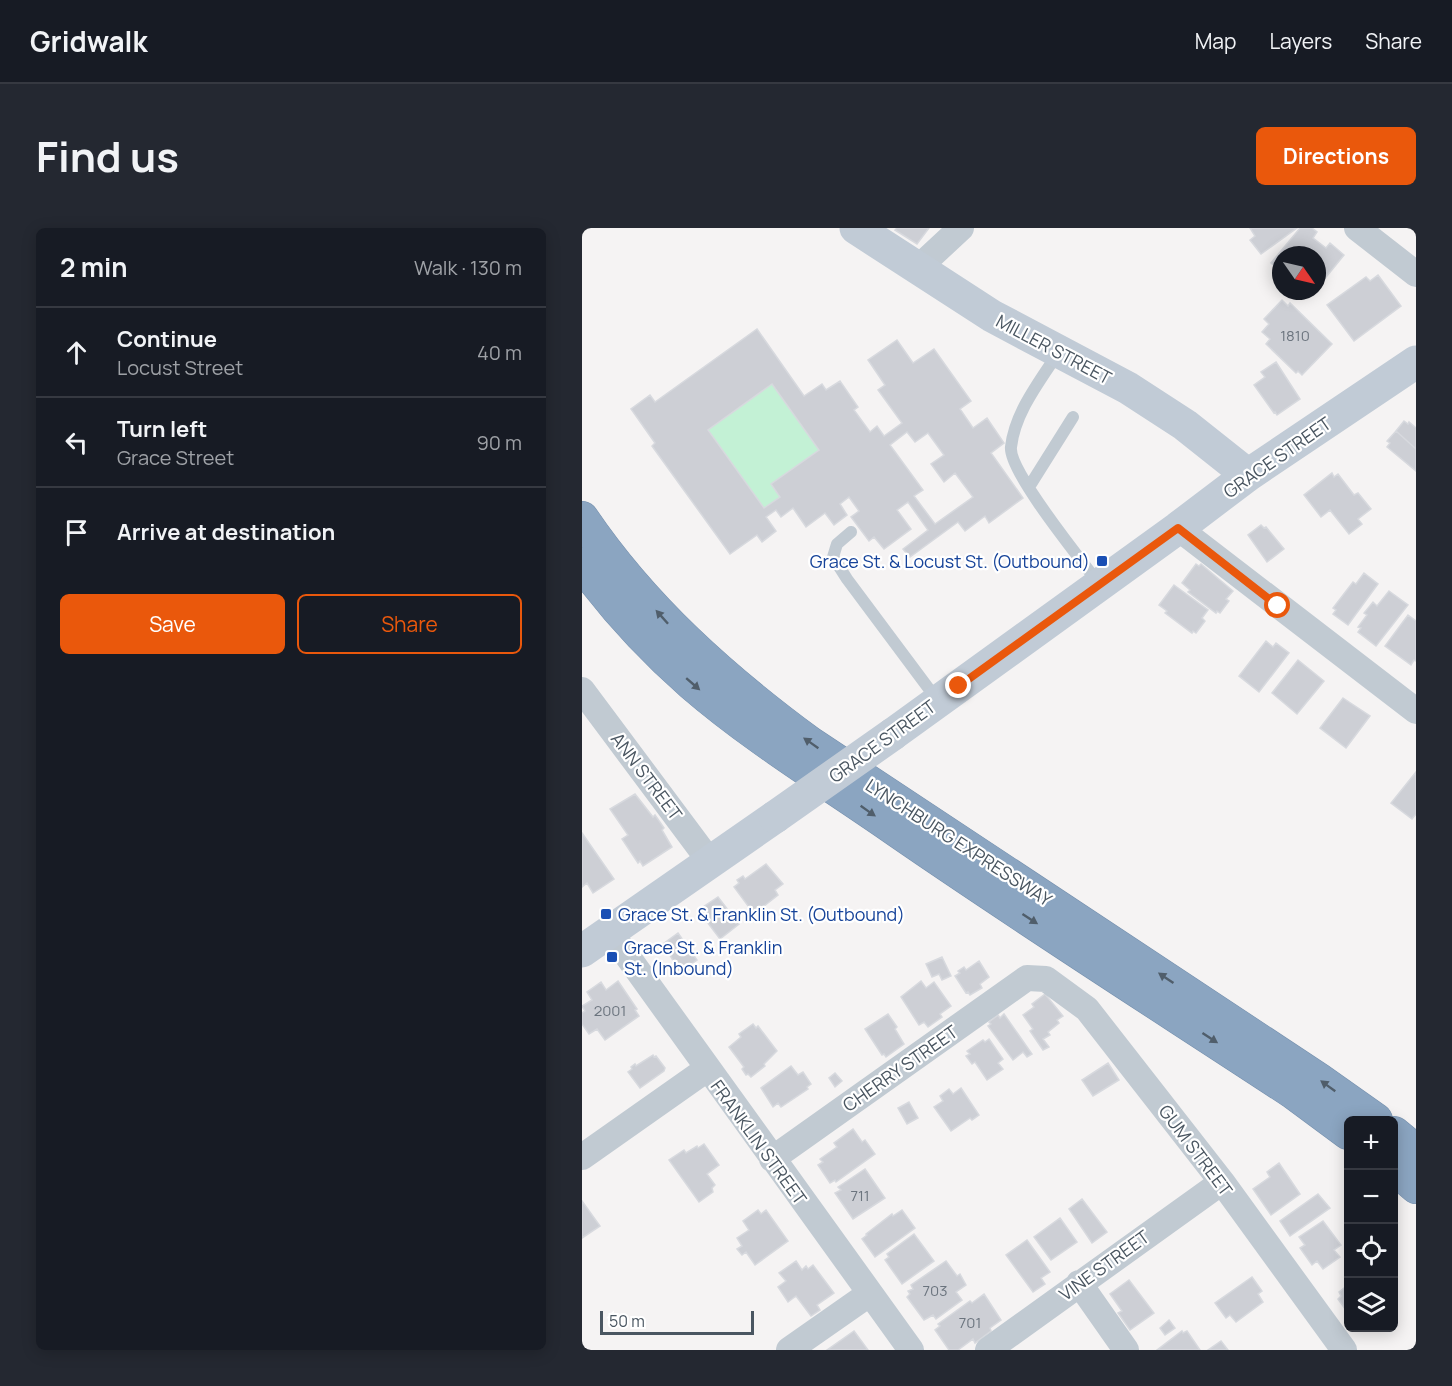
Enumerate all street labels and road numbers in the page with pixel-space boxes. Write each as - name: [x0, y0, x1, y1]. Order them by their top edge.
- street label: MILLER STREET: [992, 309, 1116, 390]
- street label: GRACE STREET: [1218, 411, 1336, 503]
- street label: GRACE STREET: [824, 694, 940, 788]
- street label: ANN STREET: [606, 727, 688, 825]
- street label: LYNCHBURG EXPRESSWAY: [861, 773, 1058, 912]
- street label: CHERRY STREET: [838, 1019, 963, 1117]
- street label: FRANKLIN STREET: [706, 1075, 813, 1209]
- street label: GUM STREET: [1154, 1099, 1238, 1201]
- street label: VINE STREET: [1054, 1224, 1154, 1306]

